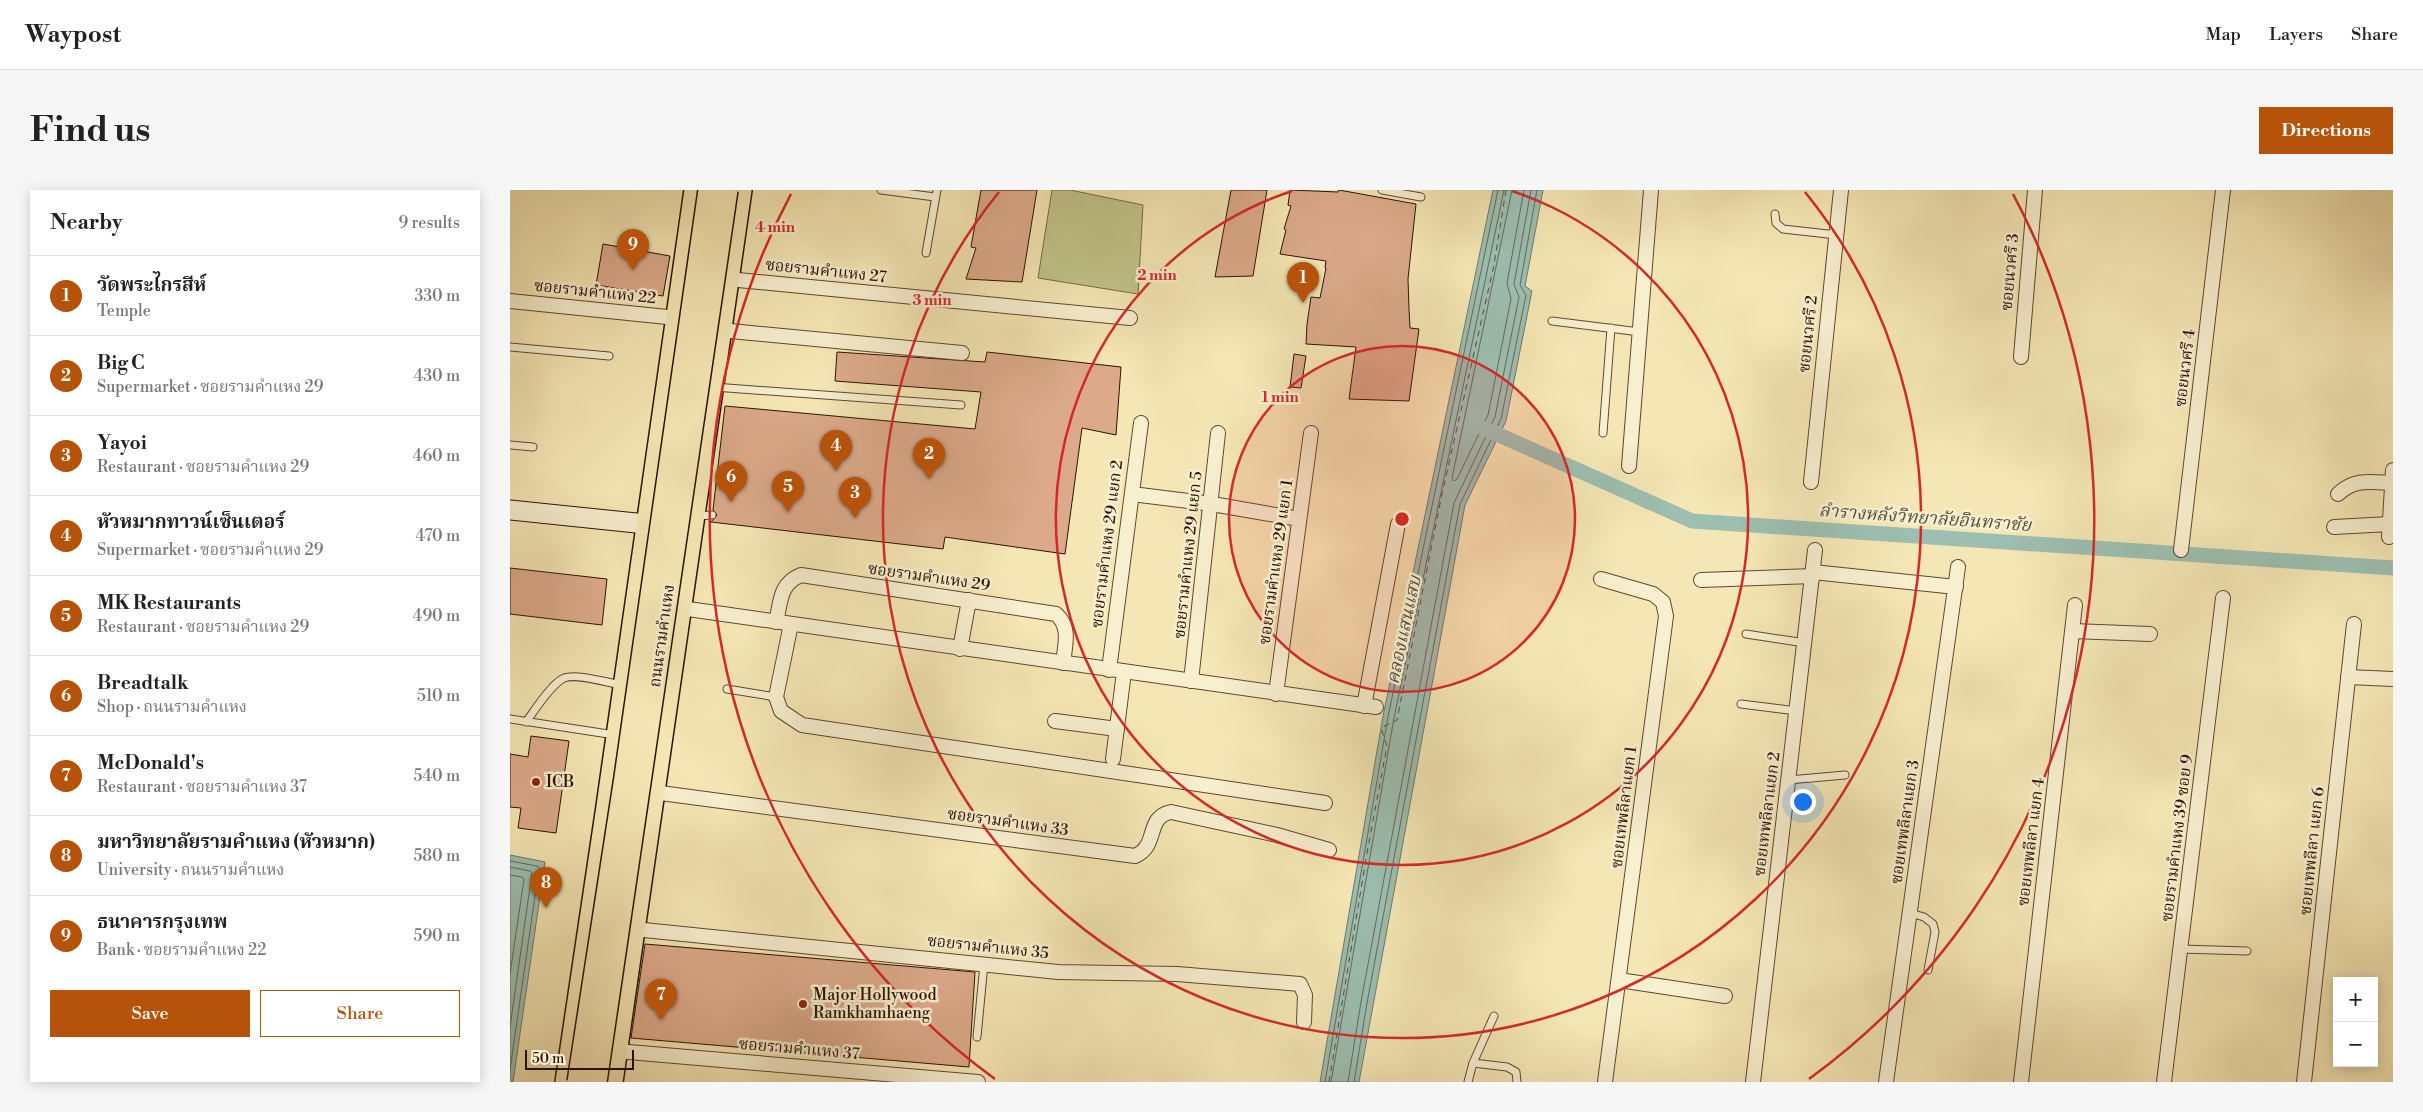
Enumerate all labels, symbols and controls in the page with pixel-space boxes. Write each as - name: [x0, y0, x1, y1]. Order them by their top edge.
- text: Waypost: [25, 20, 121, 50]
- text: Map: [2206, 23, 2241, 46]
- text: Layers: [2269, 23, 2323, 46]
- text: Share: [2351, 23, 2398, 46]
- button: Directions: [2259, 107, 2393, 154]
- text: Find us: [30, 109, 150, 152]
- text: Nearby: [50, 210, 123, 236]
- text: 9 results: [399, 213, 460, 233]
- text: 4 min: [755, 218, 796, 237]
- pin: 9: [617, 229, 649, 270]
- street label: ซอยนวศรี 3: [1997, 232, 2023, 311]
- street label: ซอยรามคำแหง 27: [764, 255, 888, 287]
- pin: 1: [1287, 262, 1319, 303]
- text: 2 min: [1137, 266, 1177, 285]
- text: วัดพระไกรสีห์: [97, 273, 206, 297]
- street label: ซอยรามคำแหง 22: [533, 276, 657, 308]
- text: 1: [62, 286, 70, 306]
- text: 330 m: [414, 286, 460, 306]
- text: 3 min: [912, 291, 952, 310]
- street label: ซอยนวศรี 2: [1794, 294, 1822, 374]
- text: Temple: [97, 301, 151, 321]
- street label: ซอยนวศรี 4: [2170, 328, 2200, 408]
- text: Big C: [97, 351, 145, 375]
- text: 2: [61, 366, 71, 386]
- text: 430 m: [414, 366, 460, 386]
- text: Supermarket · ซอยรามคำแหง 29: [97, 377, 323, 397]
- text: 1 min: [1261, 388, 1299, 407]
- pin: 4: [820, 430, 852, 471]
- text: Yayoi: [97, 431, 147, 455]
- pin: 2: [913, 438, 945, 479]
- text: 3: [61, 446, 71, 466]
- text: 460 m: [413, 446, 460, 466]
- text: Restaurant · ซอยรามคำแหง 29: [97, 457, 309, 477]
- street label: ซอยรามคำแหง 29 แยก 2: [1087, 459, 1127, 629]
- pin: 6: [715, 461, 747, 502]
- street label: ซอยรามคำแหง 29 แยก 5: [1169, 470, 1207, 640]
- pin: 5: [772, 471, 804, 512]
- pin: 3: [839, 477, 871, 518]
- street label: ซอยรามคำแหง 29 แยก 1: [1254, 478, 1298, 646]
- water label: ลำรางหลังวิทยาลัยอินทราชัย: [1818, 499, 2033, 537]
- text: หัวหมากทาวน์เซ็นเตอร์: [97, 510, 285, 534]
- centre of rings: [1393, 510, 1411, 528]
- text: 4: [61, 526, 71, 546]
- text: 470 m: [416, 526, 460, 546]
- text: Supermarket · ซอยรามคำแหง 29: [97, 540, 323, 560]
- street label: ซอยรามคำแหง 29: [866, 559, 992, 596]
- water label: คลองแสนแสบ: [1381, 572, 1427, 686]
- street label: ถนนรามคำแหง: [645, 583, 679, 689]
- text: MK Restaurants: [97, 591, 241, 615]
- text: 5: [61, 606, 71, 626]
- text: 490 m: [413, 606, 460, 626]
- text: Restaurant · ซอยรามคำแหง 29: [97, 617, 309, 637]
- text: Breadtalk: [97, 671, 189, 695]
- text: 6: [61, 686, 71, 706]
- text: 510 m: [417, 686, 460, 706]
- text: Shop · ถนนรามคำแหง: [97, 697, 247, 717]
- street label: ซอยเทพลีลาแยก 1: [1607, 745, 1641, 869]
- text: McDonald's: [97, 751, 204, 775]
- street label: ซอยเทพลีลาแยก 2: [1749, 751, 1785, 877]
- street label: ซอยรามคำแหง 39 ซอย 9: [2157, 753, 2197, 923]
- street label: ซอยเทพลีลาแยก 3: [1886, 759, 1924, 885]
- text: 7: [61, 766, 71, 786]
- text: 540 m: [413, 766, 460, 786]
- place label: ICB: [546, 772, 574, 792]
- marker: ICB: [530, 776, 542, 788]
- street label: ซอยเทพลีลา แยก 4: [2013, 776, 2049, 907]
- text: Restaurant · ซอยรามคำแหง 37: [97, 777, 307, 797]
- street label: ซอยเทพลีลา แยก 6: [2295, 785, 2329, 916]
- your location: [1790, 789, 1816, 815]
- street label: ซอยรามคำแหง 33: [946, 804, 1070, 840]
- text: มหาวิทยาลัยรามคำแหง (หัวหมาก): [97, 830, 375, 854]
- text: 8: [61, 846, 71, 866]
- text: 580 m: [413, 846, 460, 866]
- text: University · ถนนรามคำแหง: [97, 860, 284, 880]
- pin: 8: [530, 867, 562, 908]
- text: ธนาคารกรุงเทพ: [97, 910, 227, 934]
- text: 9: [61, 926, 71, 946]
- text: 590 m: [414, 926, 460, 946]
- street label: ซอยรามคำแหง 35: [926, 931, 1050, 963]
- text: Bank · ซอยรามคำแหง 22: [97, 940, 266, 960]
- map controls: [2333, 977, 2378, 1067]
- button: +: [2333, 977, 2378, 1022]
- pin: 7: [645, 979, 677, 1020]
- place label: Major Hollywood Ramkhamhaeng: [813, 985, 937, 1023]
- button: Save: [50, 990, 250, 1037]
- button: Share: [260, 990, 460, 1037]
- marker: Major Hollywood Ramkhamhaeng: [797, 998, 809, 1010]
- button: −: [2333, 1022, 2378, 1067]
- street label: ซอยรามคำแหง 37: [738, 1034, 860, 1064]
- scale bar: [525, 1047, 634, 1070]
- text: 50 m: [532, 1050, 564, 1068]

